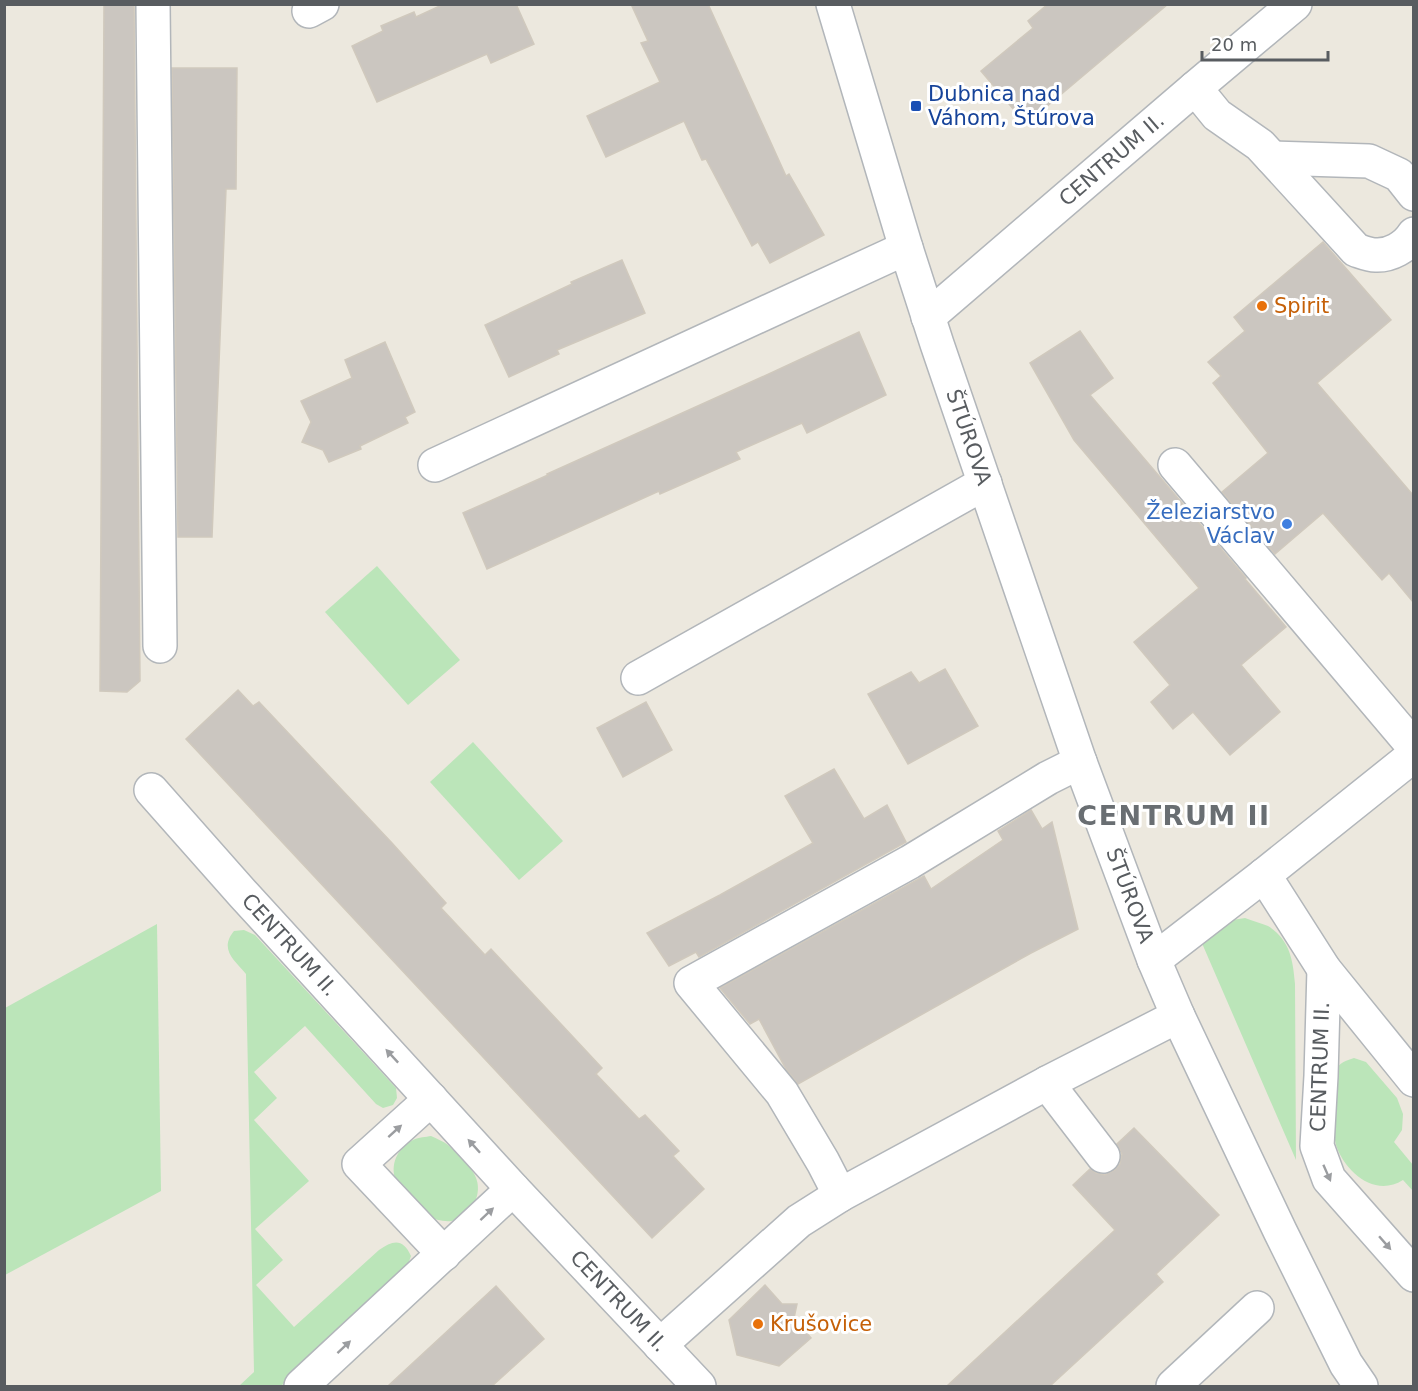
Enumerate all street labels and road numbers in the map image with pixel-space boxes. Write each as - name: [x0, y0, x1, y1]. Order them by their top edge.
- street label: CENTRUM II.: [1054, 108, 1169, 211]
- street label: ŠTÚROVA: [941, 386, 997, 489]
- street label: ŠTÚROVA: [1101, 844, 1159, 947]
- street label: CENTRUM II.: [237, 889, 343, 1001]
- street label: CENTRUM II.: [1306, 1001, 1334, 1133]
- street label: CENTRUM II.: [565, 1246, 672, 1357]

